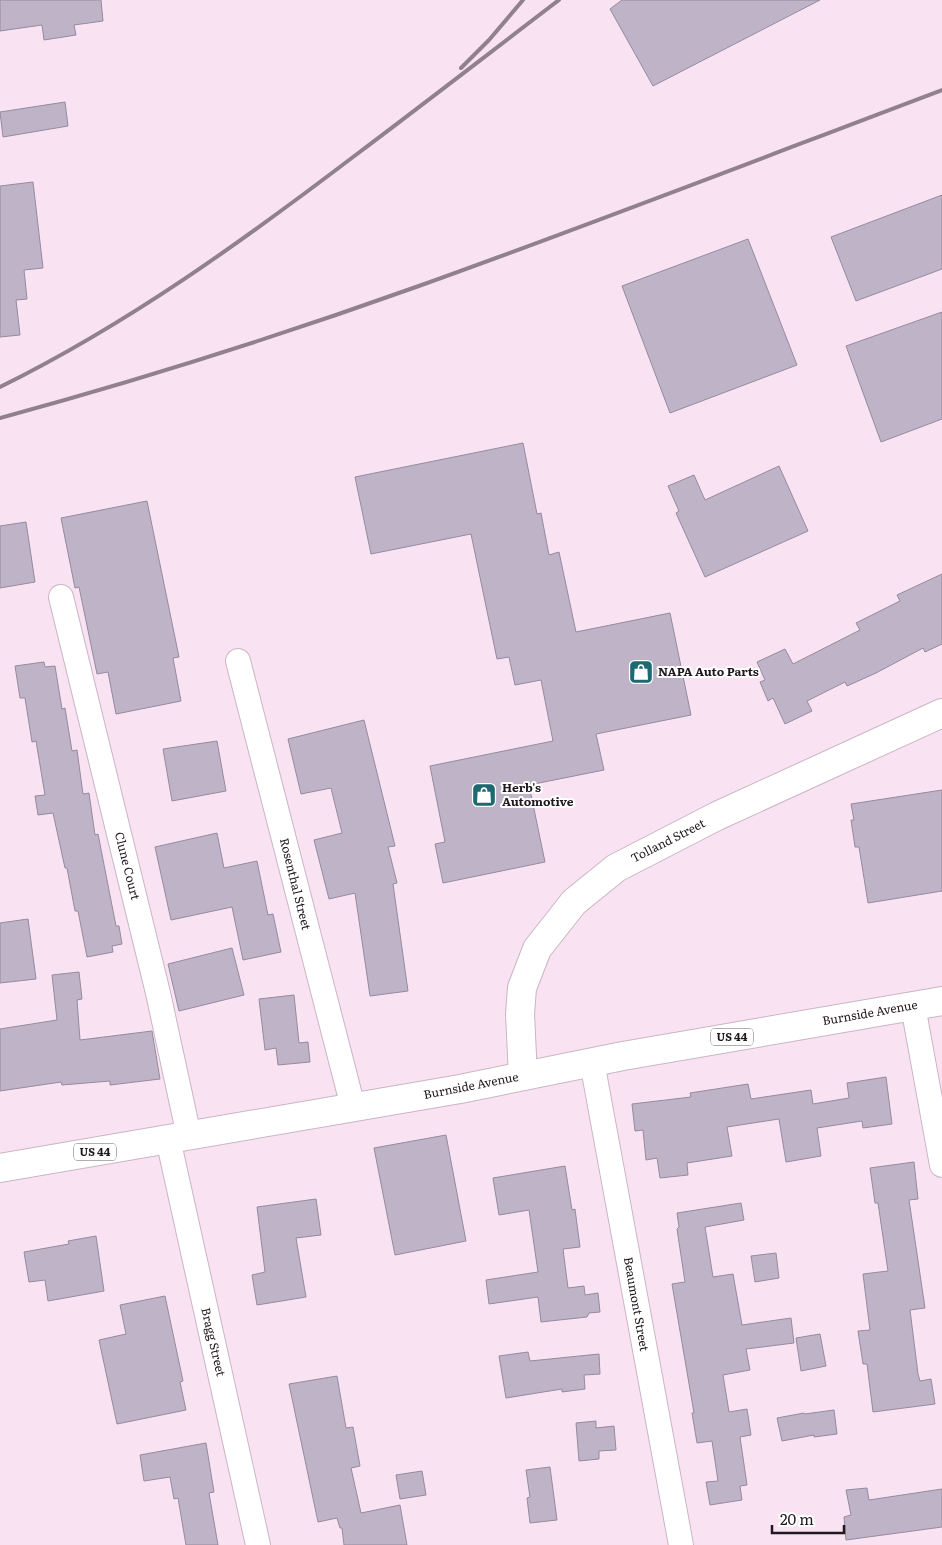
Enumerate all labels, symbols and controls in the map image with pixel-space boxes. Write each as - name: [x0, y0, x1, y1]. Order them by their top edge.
- shop icon: NAPA Auto Parts: [628, 659, 654, 685]
- place label: NAPA Auto Parts: [658, 662, 759, 680]
- place label: Herb's Automotive: [502, 778, 574, 810]
- shop icon: Herb's Automotive: [471, 782, 497, 808]
- street label: Tolland Street: [627, 814, 708, 867]
- street label: Clune Court: [111, 830, 145, 902]
- street label: Rosenthal Street: [276, 836, 316, 932]
- street label: Burnside Avenue: [821, 995, 919, 1029]
- road number: US 44: [711, 1028, 753, 1046]
- street label: Burnside Avenue: [422, 1067, 520, 1103]
- road number: US 44: [74, 1144, 116, 1160]
- street label: Beaumont Street: [620, 1255, 654, 1353]
- street label: Bragg Street: [197, 1306, 231, 1378]
- scale bar: [772, 1502, 844, 1534]
- text: 20 m: [780, 1507, 814, 1530]

